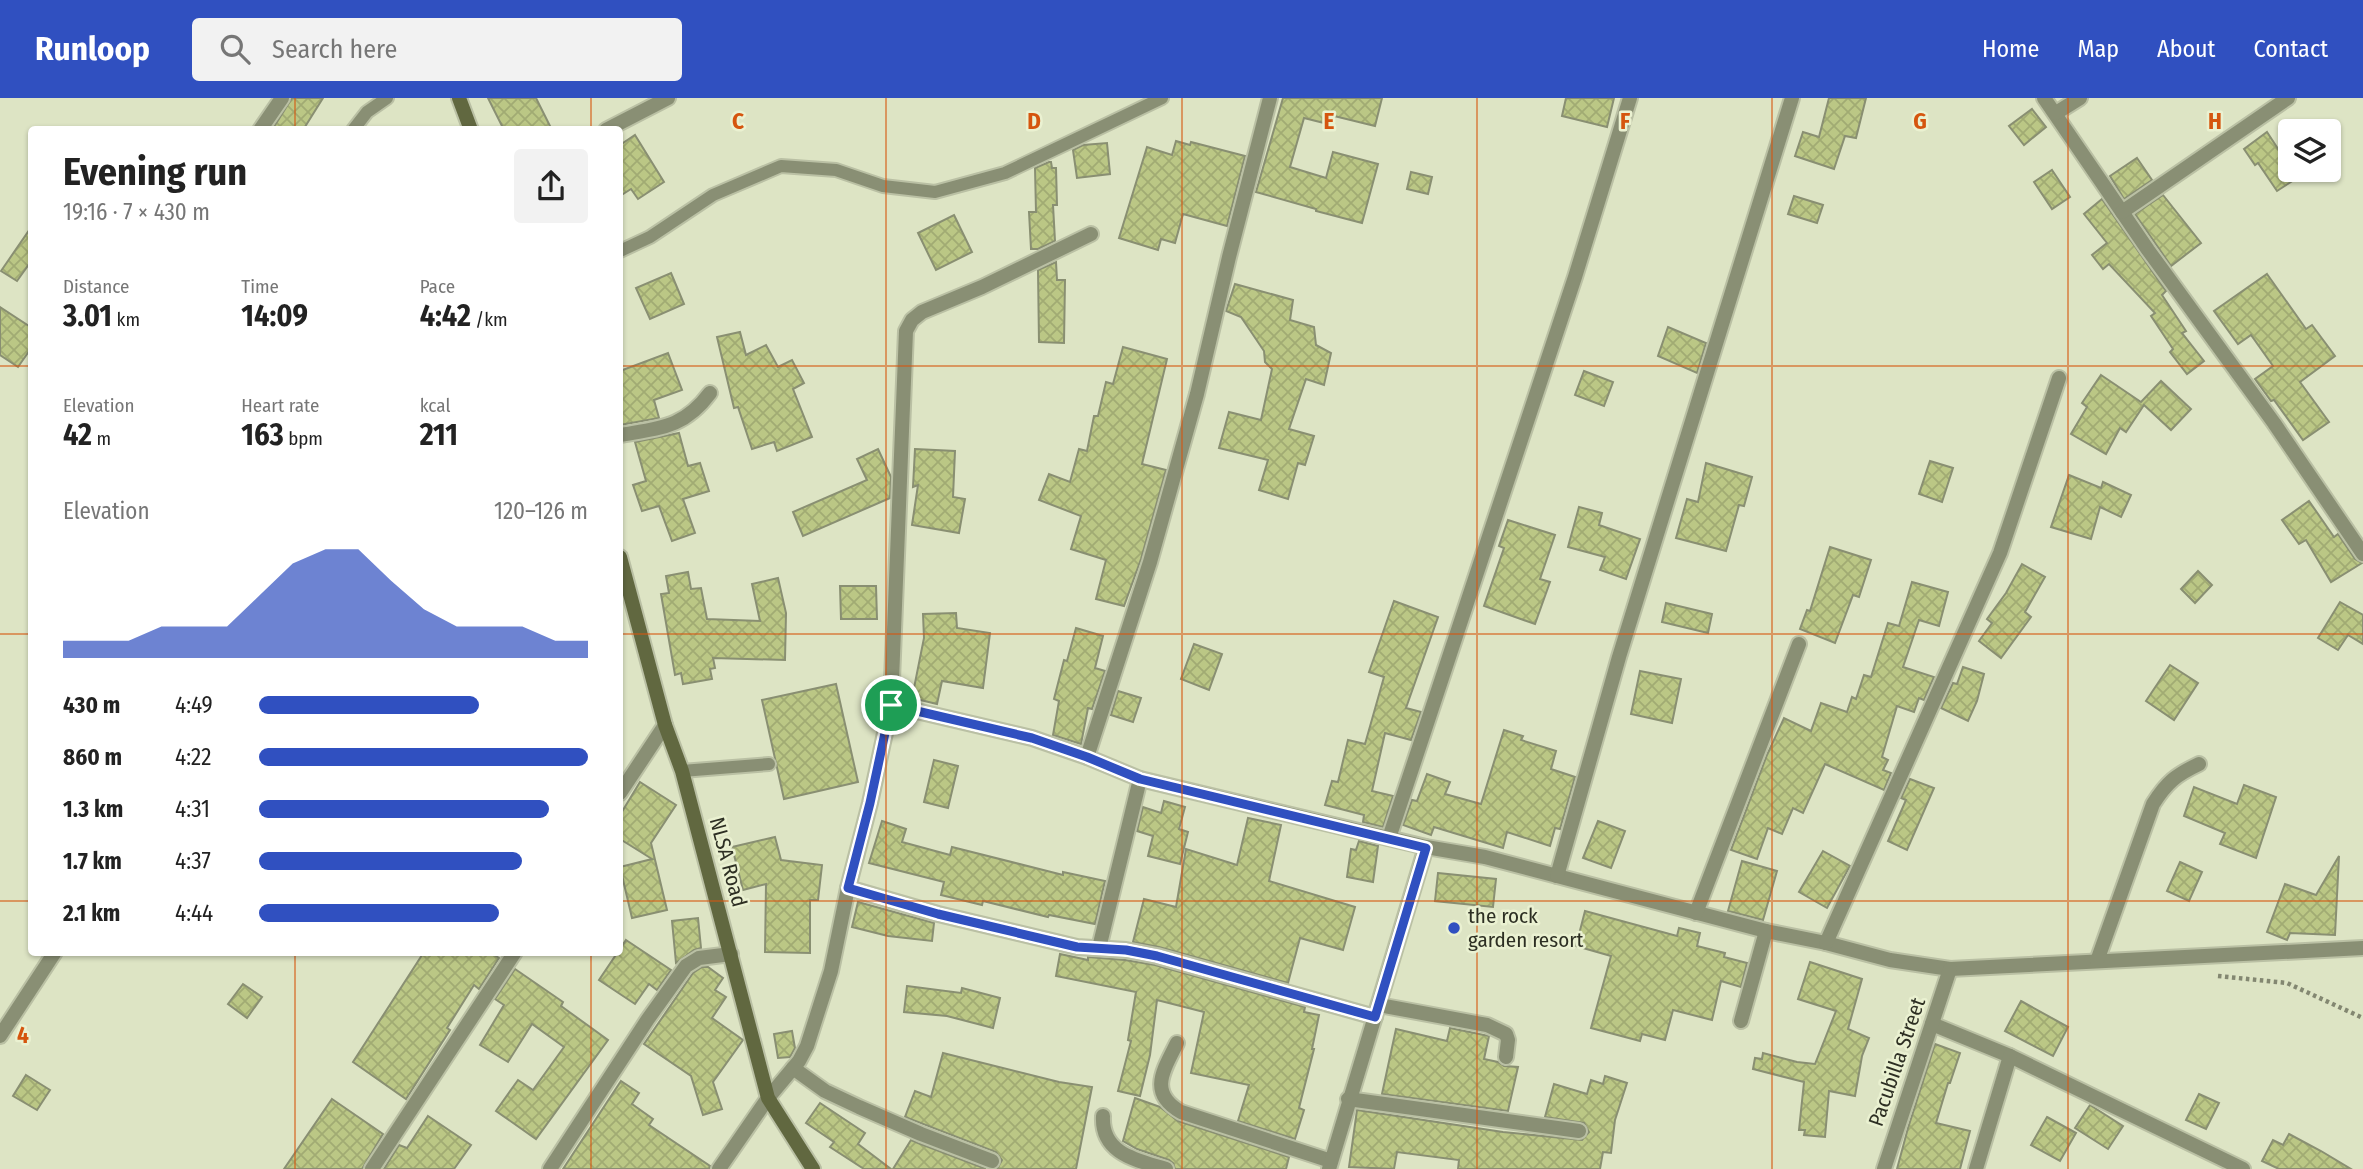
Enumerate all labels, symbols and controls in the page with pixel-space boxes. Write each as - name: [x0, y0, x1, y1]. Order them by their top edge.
- search box: [192, 18, 682, 81]
- text: Runloop: [35, 29, 150, 69]
- icon: search: [216, 30, 254, 68]
- text: Search here: [272, 34, 397, 65]
- text: Home: [1982, 35, 2039, 63]
- text: Map: [2077, 35, 2119, 63]
- text: About: [2157, 35, 2215, 63]
- text: Contact: [2253, 35, 2328, 63]
- text: C: [732, 107, 744, 135]
- text: D: [1027, 107, 1041, 135]
- text: E: [1324, 107, 1335, 135]
- text: F: [1620, 107, 1630, 135]
- text: G: [1913, 107, 1927, 135]
- text: H: [2208, 107, 2222, 135]
- map controls: [2278, 119, 2341, 182]
- button: layers: [2278, 119, 2341, 182]
- text: Evening run: [63, 149, 247, 195]
- button: share: [514, 149, 588, 223]
- text: 19:16 · 7 × 430 m: [63, 198, 210, 226]
- text: Distance: [63, 275, 130, 298]
- text: Time: [241, 275, 279, 298]
- text: Pace: [420, 275, 455, 298]
- text: 3.01: [63, 298, 112, 334]
- text: 14:09: [241, 298, 308, 334]
- text: 4:42: [420, 298, 471, 334]
- text: km: [112, 308, 140, 331]
- text: /km: [471, 308, 508, 331]
- text: Elevation: [63, 394, 135, 417]
- text: Heart rate: [241, 394, 319, 417]
- text: kcal: [420, 394, 450, 417]
- text: 42: [63, 417, 92, 453]
- text: 163: [241, 417, 284, 453]
- text: 211: [420, 417, 458, 453]
- text: m: [92, 427, 111, 450]
- text: bpm: [284, 427, 323, 450]
- text: Elevation: [63, 497, 150, 525]
- text: 120–126 m: [494, 497, 588, 525]
- pin: [861, 675, 921, 735]
- icon: arrive: [872, 686, 910, 724]
- text: 430 m: [63, 691, 120, 719]
- text: 4:49: [175, 691, 213, 719]
- text: 860 m: [63, 743, 122, 771]
- text: 4:22: [175, 743, 211, 771]
- text: 1.3 km: [63, 795, 123, 823]
- text: 4:31: [175, 795, 210, 823]
- street label: NLSA Road: [704, 814, 752, 910]
- text: 1.7 km: [63, 847, 122, 875]
- text: 4:37: [175, 847, 211, 875]
- text: 2.1 km: [63, 899, 120, 927]
- text: 4:44: [175, 899, 213, 927]
- place label: the rock garden resort: [1468, 903, 1584, 953]
- marker: the rock garden resort: [1446, 920, 1462, 936]
- street label: Pacubilla Street: [1863, 994, 1931, 1130]
- text: 4: [17, 1021, 29, 1049]

